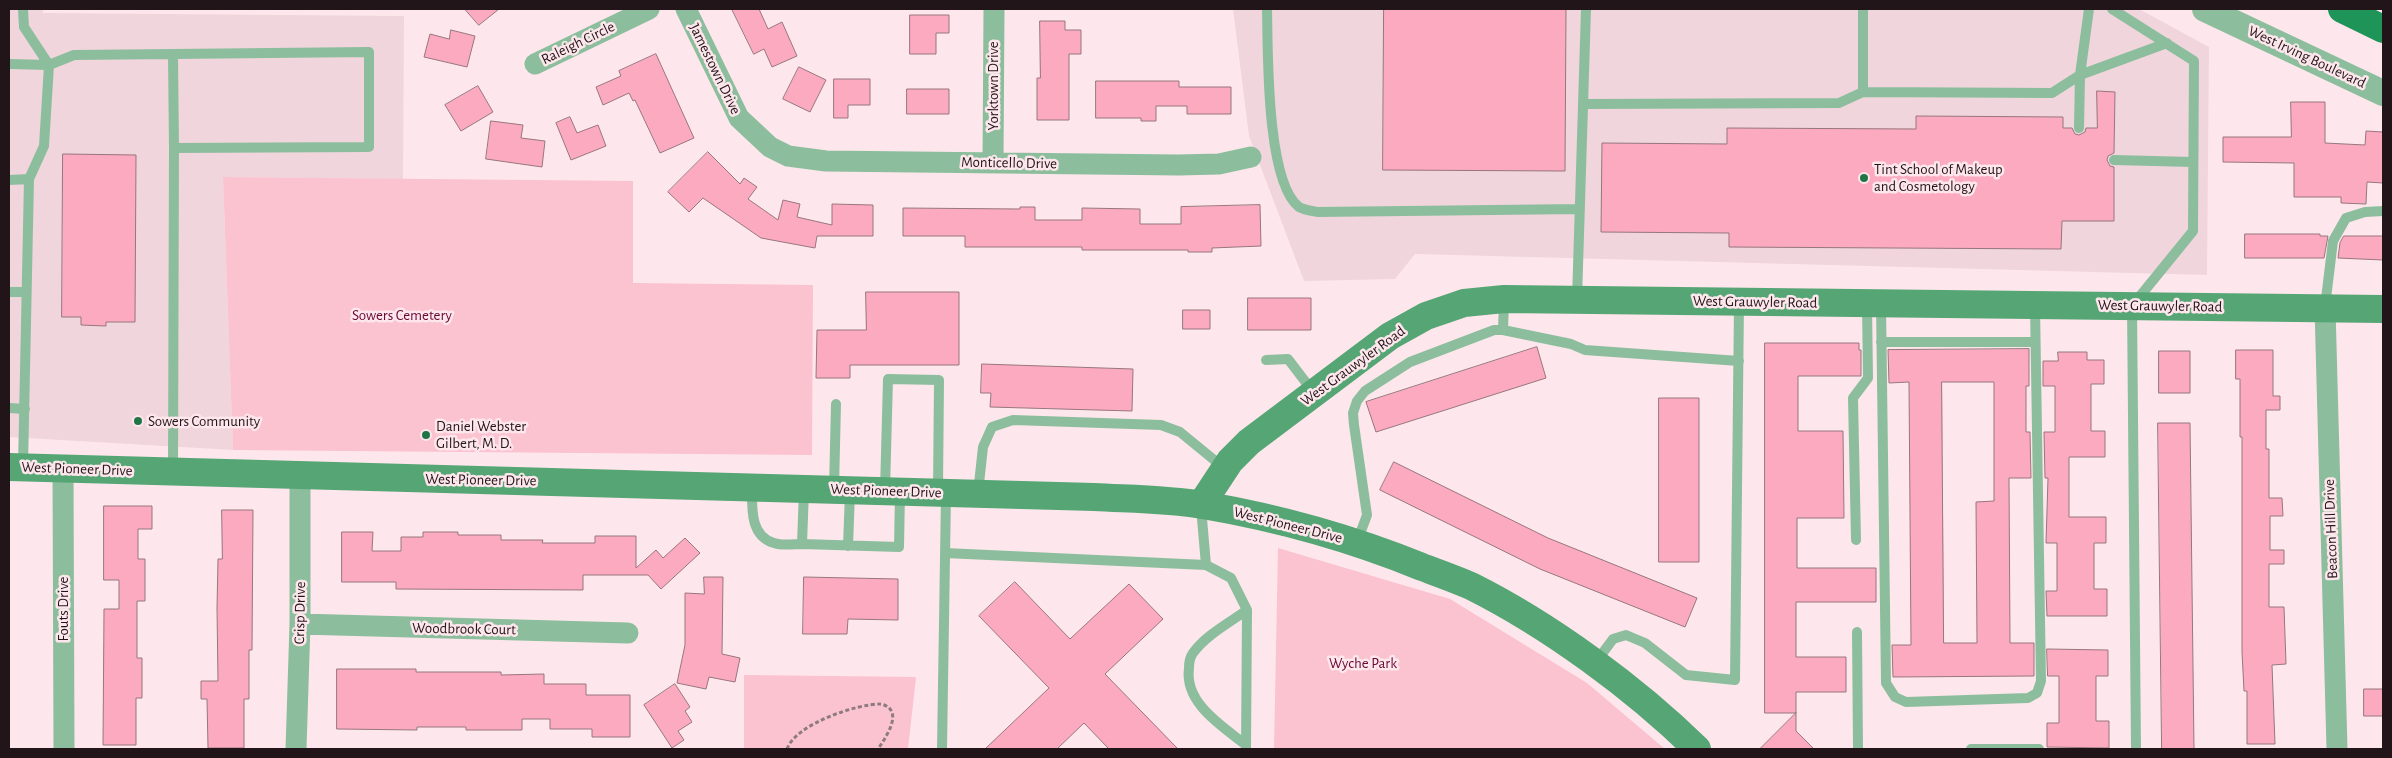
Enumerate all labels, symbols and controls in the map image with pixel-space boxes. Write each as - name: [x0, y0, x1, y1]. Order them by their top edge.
- street label: Raleigh Circle: [538, 17, 618, 69]
- street label: Jamestown Drive: [685, 21, 745, 117]
- street label: West Irving Boulevard: [2245, 22, 2369, 92]
- street label: Yorktown Drive: [984, 41, 1002, 131]
- street label: Monticello Drive: [961, 153, 1057, 173]
- place label: Tint School of Makeup and Cosmetology: [1874, 160, 2003, 195]
- marker: Tint School of Makeup and Cosmetology: [1858, 172, 1870, 184]
- street label: West Grauwyler Road: [1693, 292, 1817, 312]
- street label: West Grauwyler Road: [2098, 296, 2222, 316]
- park label: Sowers Cemetery: [352, 306, 452, 324]
- street label: West Grauwyler Road: [1297, 322, 1409, 410]
- place label: Sowers Community: [148, 412, 260, 430]
- marker: Sowers Community: [132, 415, 144, 427]
- place label: Daniel Webster Gilbert, M. D.: [436, 417, 526, 452]
- marker: Daniel Webster Gilbert, M. D.: [420, 429, 432, 441]
- street label: West Pioneer Drive: [21, 458, 133, 480]
- street label: West Pioneer Drive: [425, 470, 537, 490]
- street label: Beacon Hill Drive: [2320, 479, 2342, 579]
- street label: West Pioneer Drive: [830, 480, 942, 502]
- street label: West Pioneer Drive: [1232, 503, 1344, 547]
- street label: Fouts Drive: [54, 577, 72, 641]
- street label: Crisp Drive: [290, 581, 310, 645]
- street label: Woodbrook Court: [412, 619, 516, 639]
- park label: Wyche Park: [1329, 654, 1397, 672]

